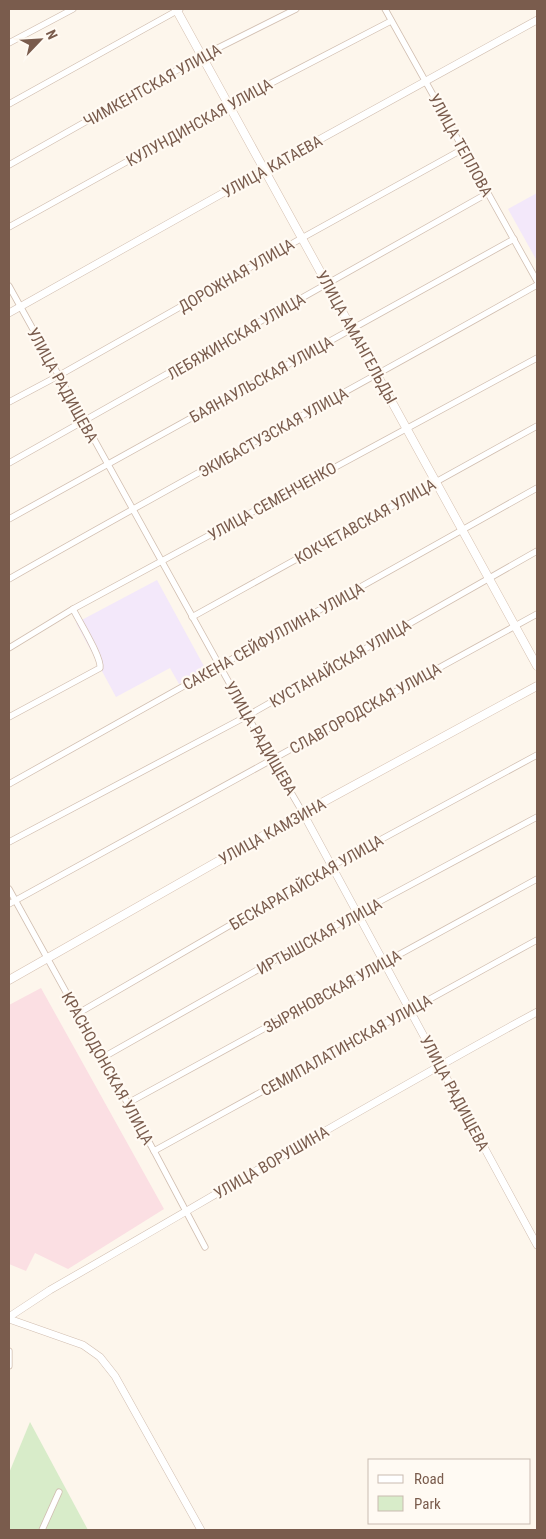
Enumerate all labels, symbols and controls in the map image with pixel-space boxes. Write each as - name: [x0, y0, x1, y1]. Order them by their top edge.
- north arrow: [15, 15, 65, 65]
- text: N: [43, 27, 61, 42]
- street label: ЧИМКЕНТСКАЯ УЛИЦА: [80, 40, 224, 131]
- street label: КУЛУНДИНСКАЯ УЛИЦА: [123, 74, 276, 171]
- street label: УЛИЦА ТЕПЛОВА: [424, 90, 497, 200]
- street label: УЛИЦА КАТАЕВА: [219, 131, 326, 202]
- street label: ДОРОЖНАЯ УЛИЦА: [175, 235, 298, 316]
- street label: УЛИЦА АМАНГЕЛЬДЫ: [312, 267, 401, 407]
- street label: ЛЕБЯЖИНСКАЯ УЛИЦА: [164, 289, 308, 384]
- street label: УЛИЦА РАДИЩЕВА: [23, 324, 102, 446]
- street label: БАЯНАУЛЬСКАЯ УЛИЦА: [186, 332, 336, 427]
- street label: ЭКИБАСТУЗСКАЯ УЛИЦА: [195, 383, 351, 482]
- street label: УЛИЦА СЕМЕНЧЕНКО: [205, 458, 340, 545]
- street label: КОКЧЕТАВСКАЯ УЛИЦА: [291, 475, 439, 568]
- street label: САКЕНА СЕЙФУЛЛИНА УЛИЦА: [179, 579, 367, 694]
- street label: КУСТАНАЙСКАЯ УЛИЦА: [266, 615, 414, 712]
- street label: СЛАВГОРОДСКАЯ УЛИЦА: [286, 659, 444, 758]
- street label: УЛИЦА РАДИЩЕВА: [220, 678, 301, 799]
- street label: УЛИЦА КАМЗИНА: [216, 794, 329, 869]
- street label: БЕСКАРАГАЙСКАЯ УЛИЦА: [226, 831, 386, 934]
- street label: ИРТЫШСКАЯ УЛИЦА: [253, 894, 385, 979]
- street label: ЗЫРЯНОВСКАЯ УЛИЦА: [260, 946, 404, 1037]
- street label: КРАСНОДОНСКАЯ УЛИЦА: [58, 989, 158, 1148]
- street label: СЕМИПАЛАТИНСКАЯ УЛИЦА: [258, 991, 435, 1100]
- street label: УЛИЦА РАДИЩЕВА: [416, 1032, 493, 1154]
- street label: УЛИЦА ВОРУШИНА: [210, 1122, 332, 1203]
- legend: [368, 1459, 531, 1524]
- text: Road: [414, 1470, 444, 1488]
- text: Park: [414, 1495, 441, 1513]

